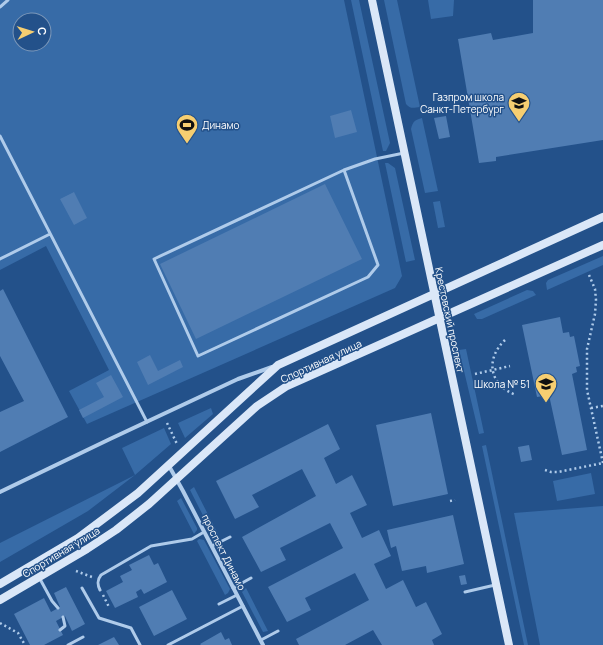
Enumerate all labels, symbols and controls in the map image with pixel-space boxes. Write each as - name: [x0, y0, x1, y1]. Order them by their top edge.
- north arrow: [12, 12, 52, 52]
- text: С: [35, 27, 50, 36]
- place label: Газпром школа Санкт-Петербург: [420, 90, 504, 116]
- school or university icon: Газпром школа Санкт-Петербург: [506, 90, 532, 123]
- sports icon: Динамо: [174, 112, 200, 145]
- place label: Динамо: [202, 118, 239, 132]
- street label: Крестовский проспект: [432, 266, 468, 374]
- street label: Спортивная улица: [278, 336, 364, 386]
- school or university icon: Школа № 51: [533, 371, 559, 404]
- place label: Школа № 51: [474, 377, 530, 391]
- street label: проспект Динамо: [199, 511, 249, 593]
- street label: Спортивная улица: [20, 523, 102, 581]

